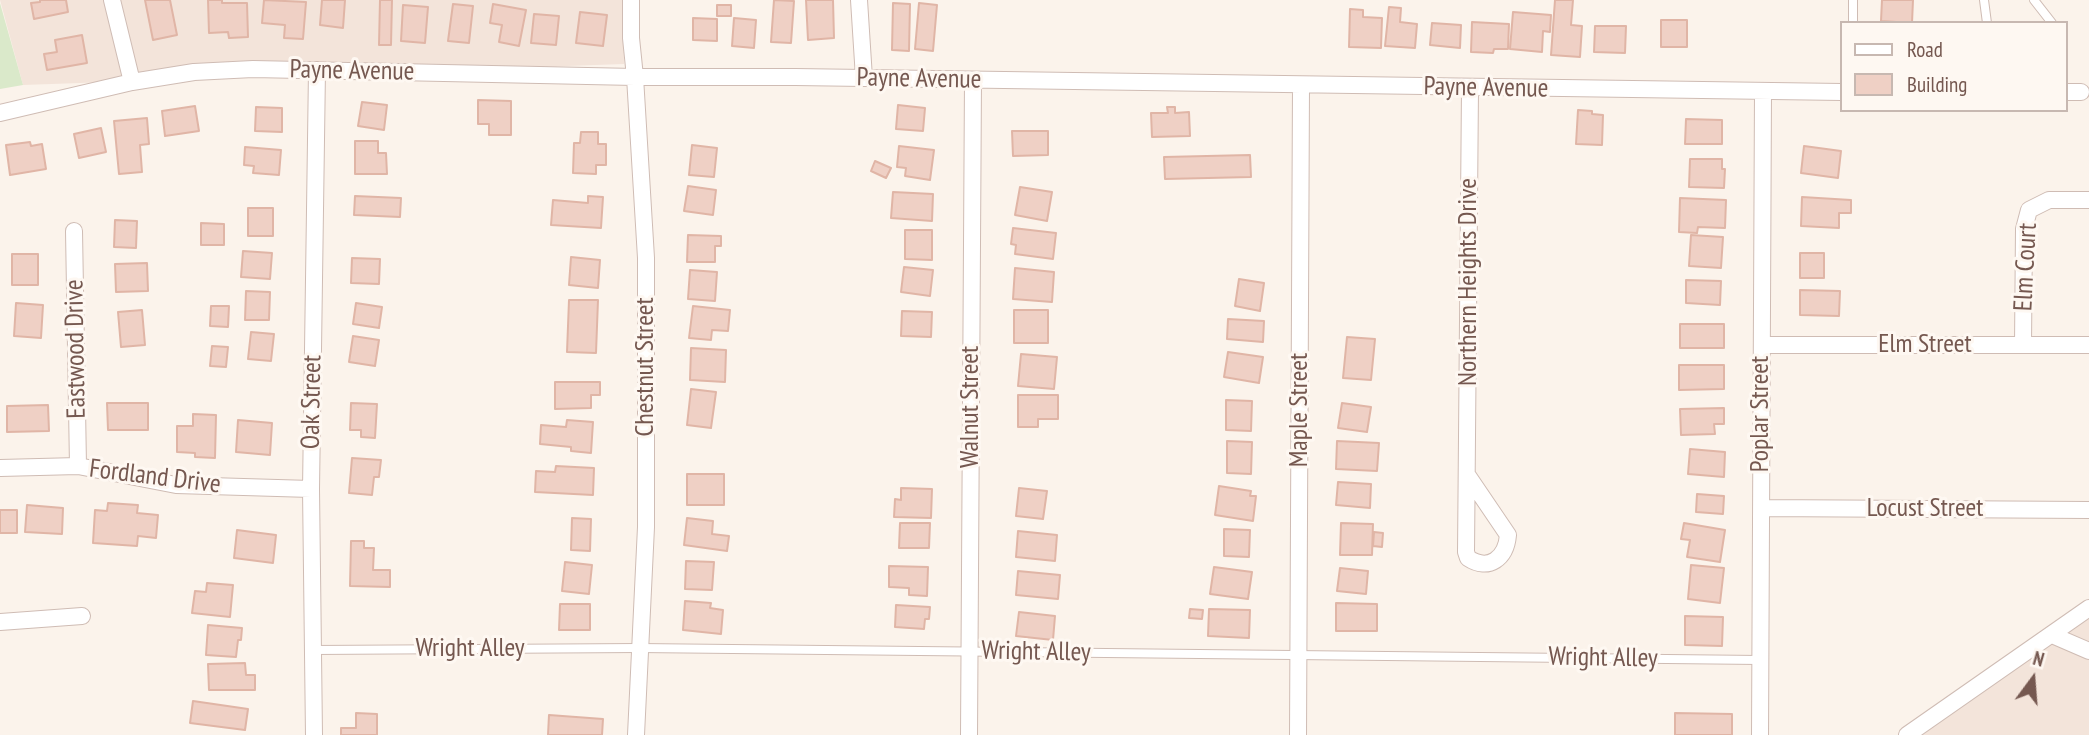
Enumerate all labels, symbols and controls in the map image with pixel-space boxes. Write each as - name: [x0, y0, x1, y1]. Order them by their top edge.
- legend: [1840, 21, 2068, 112]
- text: Road: [1907, 36, 1943, 63]
- street label: Payne Avenue: [289, 54, 415, 88]
- street label: Payne Avenue: [856, 62, 982, 96]
- street label: Payne Avenue: [1423, 71, 1549, 105]
- text: Building: [1907, 71, 1967, 98]
- street label: Northern Heights Drive: [1453, 178, 1485, 386]
- street label: Elm Court: [2008, 222, 2044, 312]
- street label: Eastwood Drive: [59, 279, 93, 419]
- street label: Chestnut Street: [630, 297, 662, 437]
- street label: Elm Street: [1878, 329, 1972, 361]
- street label: Walnut Street: [955, 346, 987, 468]
- street label: Maple Street: [1284, 353, 1316, 467]
- street label: Oak Street: [296, 355, 328, 449]
- street label: Poplar Street: [1745, 356, 1777, 472]
- street label: Fordland Drive: [87, 453, 223, 501]
- street label: Locust Street: [1867, 493, 1983, 525]
- street label: Wright Alley: [415, 633, 525, 665]
- street label: Wright Alley: [981, 635, 1091, 669]
- street label: Wright Alley: [1548, 641, 1658, 675]
- north arrow: [1998, 644, 2068, 714]
- text: N: [2031, 646, 2047, 672]

